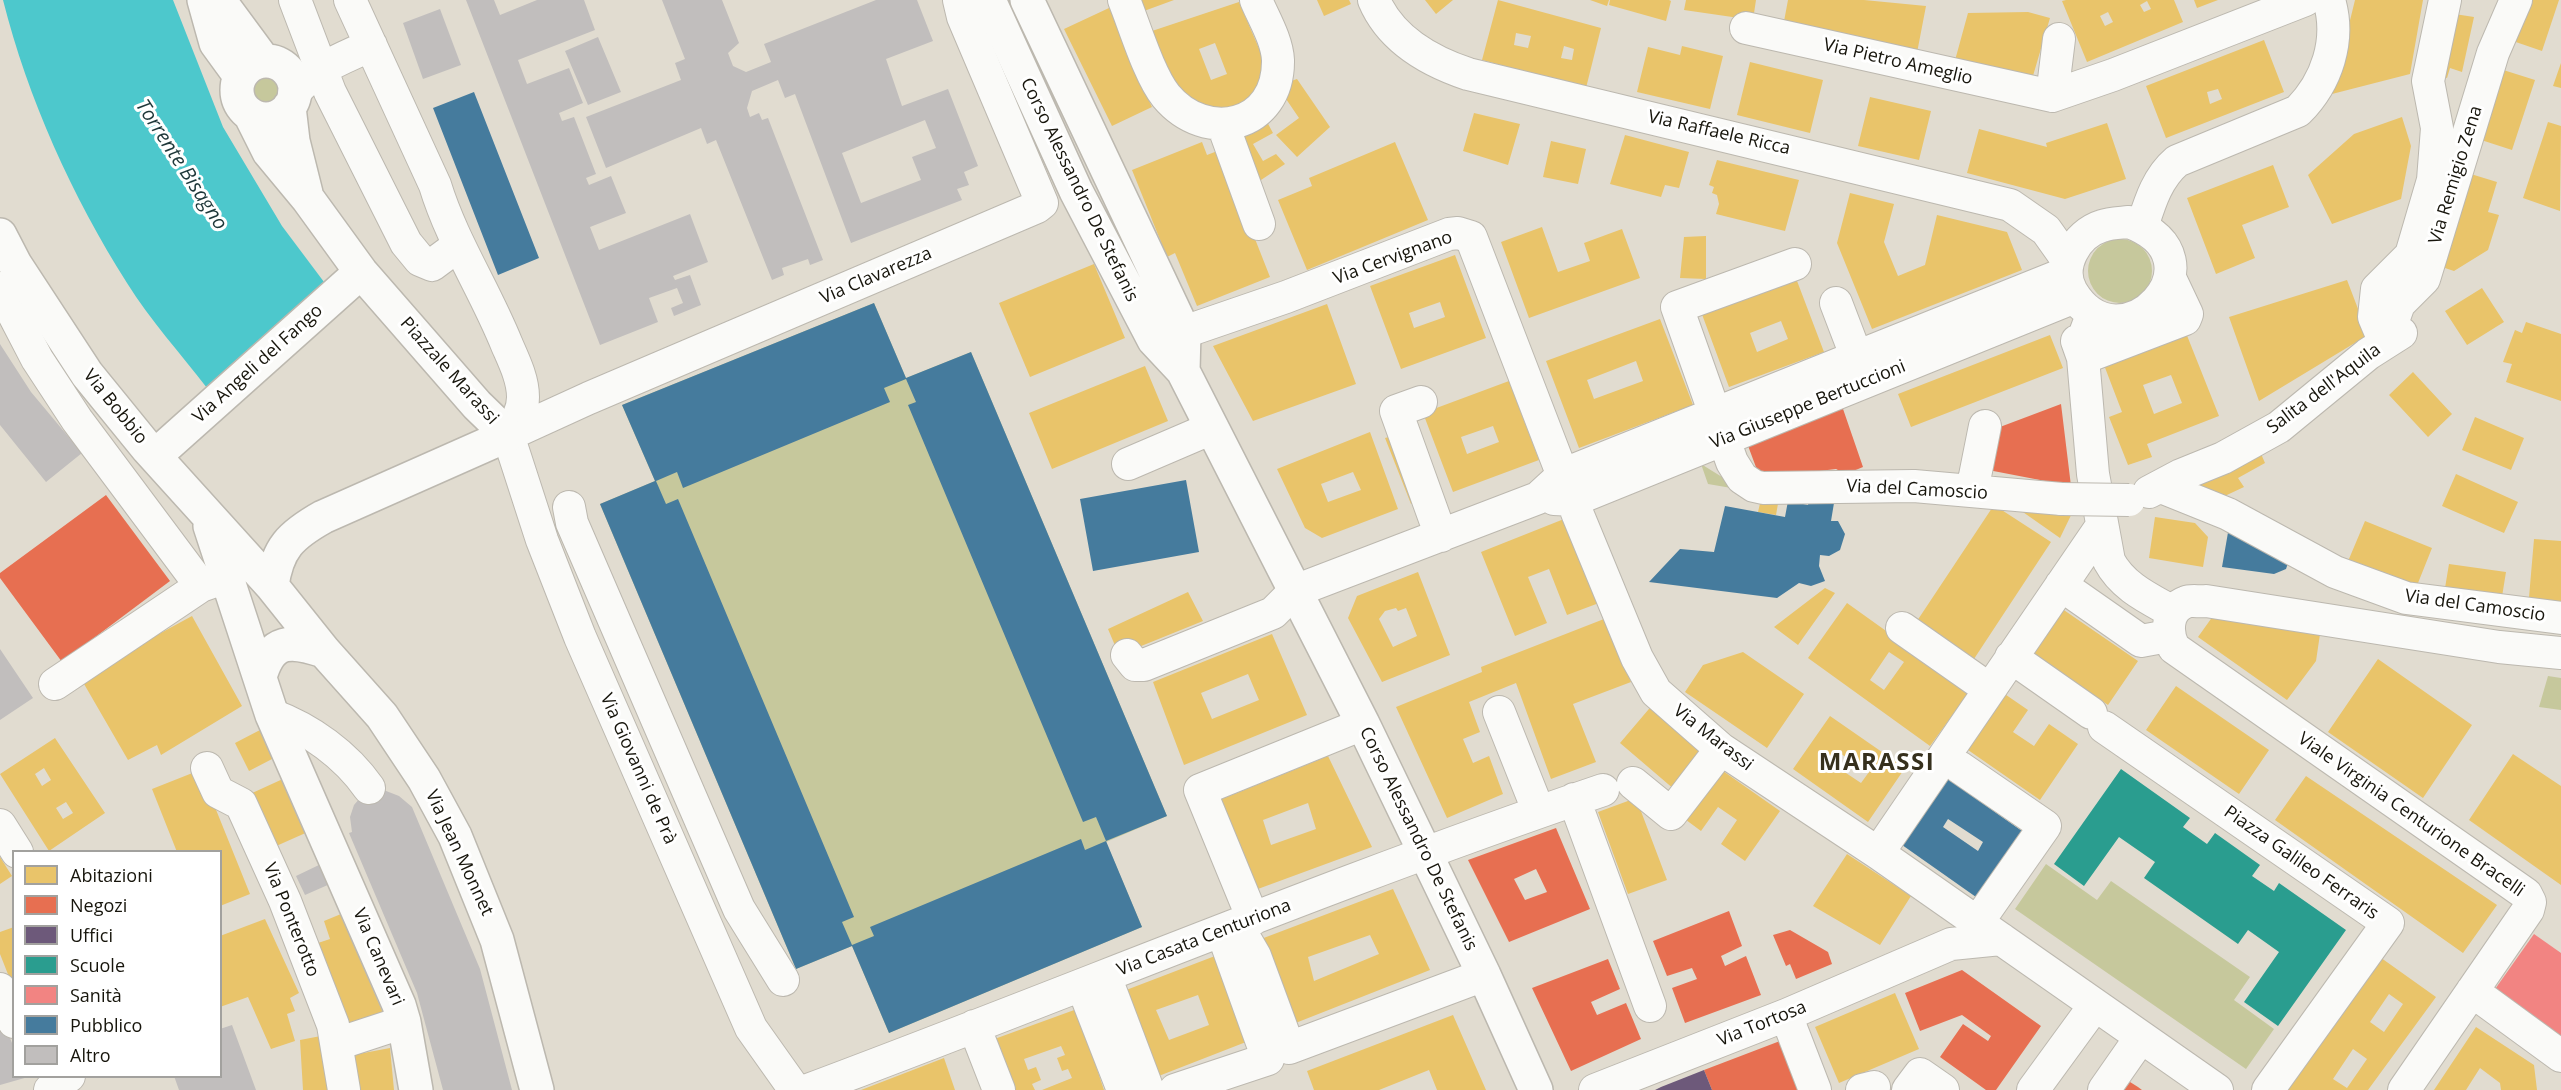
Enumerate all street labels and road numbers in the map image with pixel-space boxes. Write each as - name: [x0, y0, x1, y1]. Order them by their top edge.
- street label: Via Pietro Ameglio: [1821, 34, 1975, 90]
- street label: Corso Alessandro De Stefanis: [1015, 75, 1143, 305]
- street label: Via Remigio Zena: [2425, 103, 2487, 247]
- street label: Via Raffaele Ricca: [1646, 106, 1792, 160]
- street label: Via Cervignano: [1331, 226, 1455, 290]
- street label: Via Clavarezza: [817, 243, 935, 309]
- street label: Via Angeli del Fango: [189, 300, 327, 428]
- street label: Piazzale Marassi: [395, 313, 503, 429]
- street label: Salita dell'Aquila: [2263, 339, 2385, 439]
- street label: Via Giuseppe Bertuccioni: [1707, 356, 1909, 454]
- street label: Via Bobbio: [78, 365, 152, 449]
- street label: Via del Camoscio: [1846, 476, 1988, 504]
- street label: Via del Camoscio: [2403, 585, 2547, 627]
- street label: Via Giovanni de Prà: [595, 690, 681, 848]
- street label: Via Marassi: [1669, 700, 1757, 776]
- street label: Corso Alessandro De Stefanis: [1354, 724, 1482, 954]
- street label: Viale Virginia Centurione Bracelli: [2294, 728, 2528, 902]
- street label: Via Jean Monnet: [420, 787, 498, 919]
- street label: Piazza Galileo Ferraris: [2220, 801, 2382, 925]
- street label: Via Ponterotto: [258, 860, 324, 980]
- street label: Via Casata Centuriona: [1114, 895, 1294, 981]
- street label: Via Canevari: [348, 905, 408, 1009]
- street label: Via Tortosa: [1714, 996, 1810, 1052]

